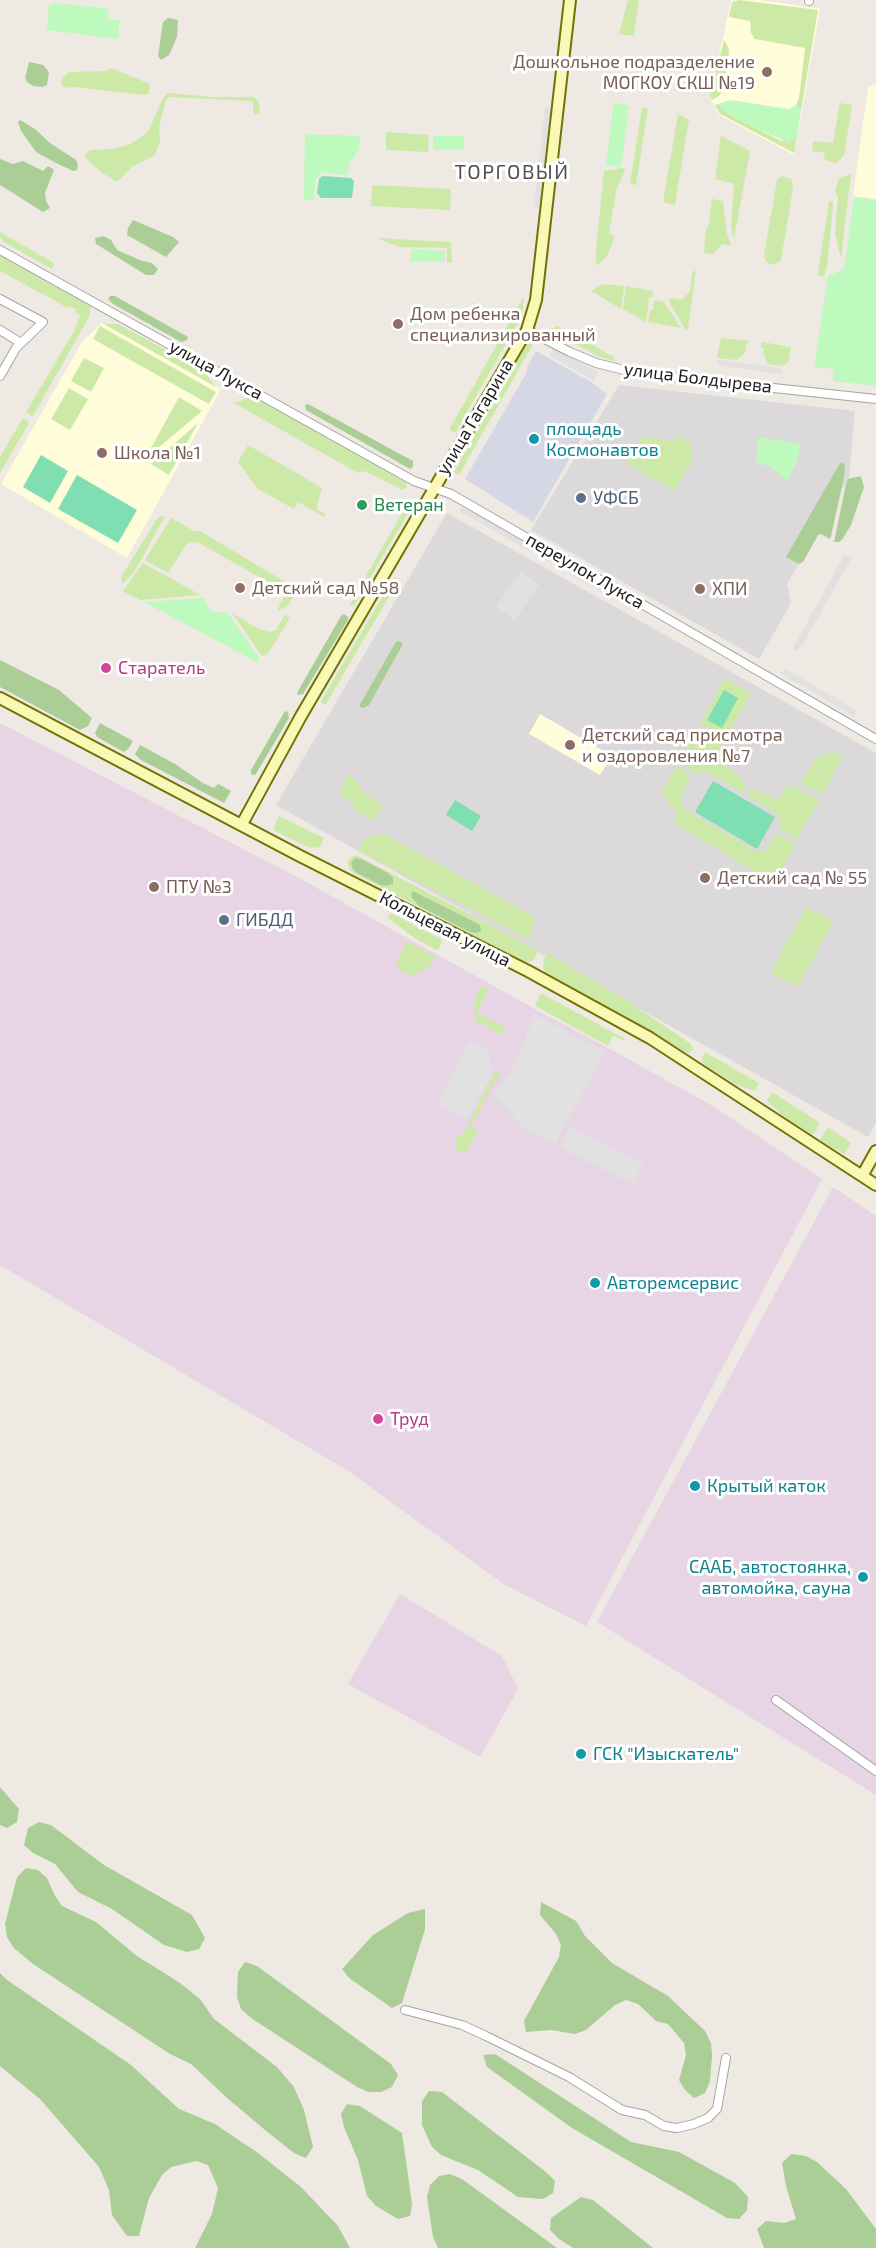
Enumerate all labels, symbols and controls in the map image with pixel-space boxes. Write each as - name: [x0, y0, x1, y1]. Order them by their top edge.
- place label: Дошкольное подразделение МОГКОУ СКШ №19: [513, 51, 755, 94]
- marker: Дошкольное подразделение МОГКОУ СКШ №19: [760, 65, 774, 79]
- district label: ТОРГОВЫЙ: [454, 160, 570, 184]
- place label: Дом ребенка специализированный: [410, 303, 595, 346]
- marker: Дом ребенка специализированный: [391, 317, 405, 331]
- street label: улица Лукса: [165, 335, 267, 405]
- street label: улица Гагарина: [432, 355, 518, 479]
- street label: улица Болдырева: [623, 358, 773, 398]
- place label: площадь Космонавтов: [546, 418, 659, 460]
- marker: площадь Космонавтов: [527, 432, 541, 446]
- place label: Школа №1: [114, 442, 201, 464]
- marker: Школа №1: [95, 446, 109, 460]
- place label: УФСБ: [593, 487, 639, 509]
- marker: УФСБ: [574, 491, 588, 505]
- place label: Ветеран: [374, 494, 444, 516]
- marker: Ветеран: [355, 498, 369, 512]
- street label: переулок Лукса: [522, 528, 648, 614]
- place label: Детский сад №58: [252, 577, 399, 599]
- place label: ХПИ: [712, 578, 748, 600]
- marker: Детский сад №58: [233, 581, 247, 595]
- marker: ХПИ: [693, 582, 707, 596]
- place label: Старатель: [118, 657, 205, 679]
- marker: Старатель: [99, 661, 113, 675]
- place label: Детский сад присмотра и оздоровления №7: [582, 724, 783, 766]
- marker: Детский сад присмотра и оздоровления №7: [563, 738, 577, 752]
- place label: Детский сад № 55: [717, 867, 867, 889]
- marker: Детский сад № 55: [698, 871, 712, 885]
- place label: ПТУ №3: [166, 876, 232, 898]
- marker: ПТУ №3: [147, 880, 161, 894]
- street label: Кольцевая улица: [376, 887, 514, 971]
- place label: ГИБДД: [236, 909, 293, 931]
- marker: ГИБДД: [217, 913, 231, 927]
- place label: Авторемсервис: [607, 1272, 739, 1294]
- marker: Авторемсервис: [588, 1276, 602, 1290]
- place label: Труд: [390, 1408, 429, 1430]
- marker: Труд: [371, 1412, 385, 1426]
- place label: Крытый каток: [707, 1475, 826, 1497]
- marker: Крытый каток: [688, 1479, 702, 1493]
- place label: СААБ, автостоянка, автомойка, сауна: [689, 1556, 851, 1598]
- marker: СААБ, автостоянка, автомойка, сауна: [856, 1570, 870, 1584]
- place label: ГСК "Изыскатель": [593, 1743, 739, 1765]
- marker: ГСК "Изыскатель": [574, 1747, 588, 1761]

